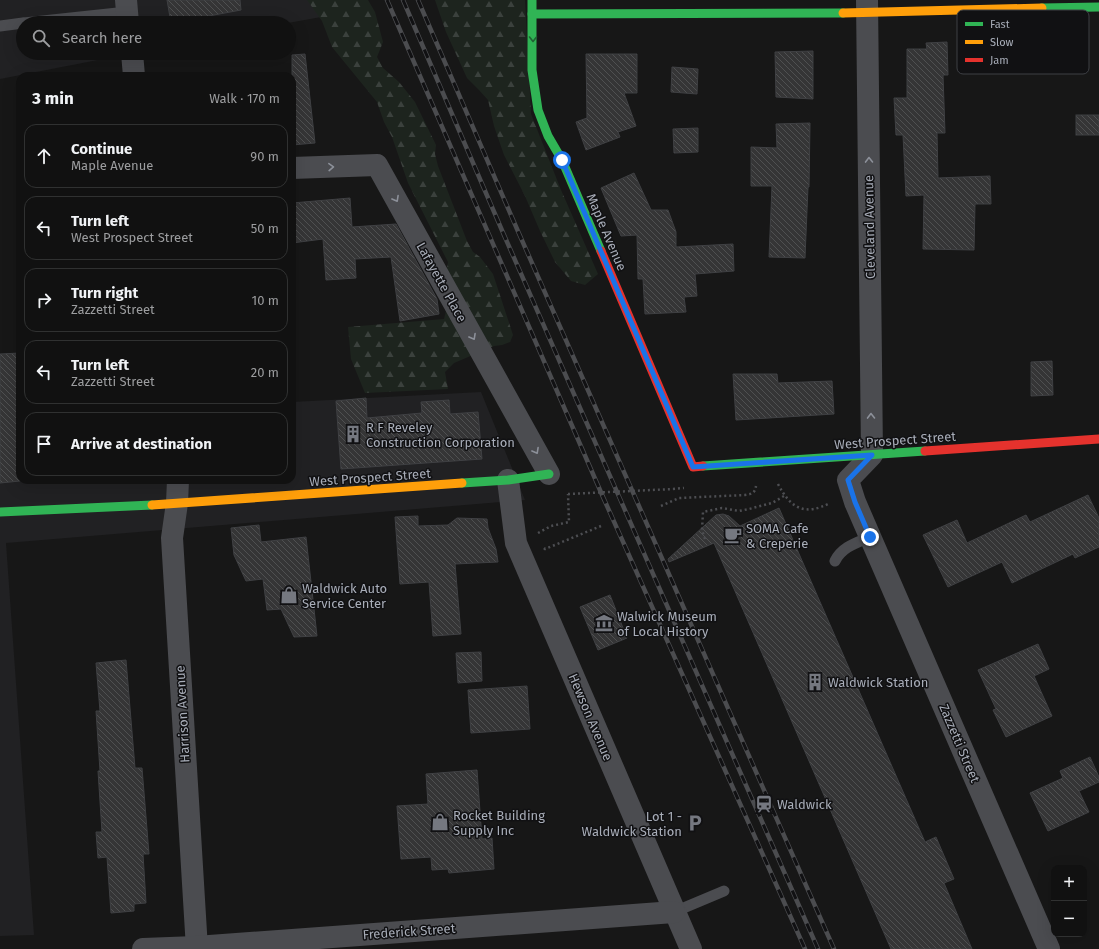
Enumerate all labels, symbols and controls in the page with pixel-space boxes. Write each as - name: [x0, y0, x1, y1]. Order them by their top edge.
- legend: [957, 10, 1089, 74]
- search box: [16, 16, 296, 60]
- text: Fast: [990, 18, 1010, 31]
- icon: search: [30, 27, 52, 49]
- text: Search here: [62, 29, 142, 47]
- one-way arrow: [528, 36, 537, 42]
- text: Slow: [990, 36, 1014, 49]
- text: Jam: [990, 54, 1009, 67]
- text: 3 min: [32, 88, 74, 109]
- text: Walk · 170 m: [209, 91, 280, 106]
- text: Continue: [71, 140, 132, 158]
- icon: ahead: [33, 145, 55, 167]
- text: 90 m: [250, 149, 279, 164]
- route start: [553, 151, 571, 169]
- one-way arrow: [865, 157, 873, 163]
- text: Maple Avenue: [71, 158, 153, 173]
- one-way arrow: [328, 163, 334, 171]
- street label: Cleveland Avenue: [861, 175, 878, 279]
- street label: Maple Avenue: [584, 191, 630, 273]
- one-way arrow: [392, 195, 399, 202]
- text: Turn left: [71, 212, 129, 230]
- icon: left: [33, 217, 55, 239]
- text: 50 m: [251, 221, 279, 236]
- text: West Prospect Street: [71, 230, 193, 245]
- street label: Lafayette Place: [413, 240, 470, 325]
- text: Turn right: [71, 284, 138, 302]
- icon: right: [33, 289, 55, 311]
- text: 10 m: [252, 293, 279, 308]
- text: Zazzetti Street: [71, 302, 155, 317]
- one-way arrow: [468, 333, 475, 341]
- text: Turn left: [71, 356, 129, 374]
- icon: left: [33, 361, 55, 383]
- text: 20 m: [251, 365, 279, 380]
- text: Zazzetti Street: [71, 374, 155, 389]
- one-way arrow: [867, 413, 875, 419]
- place label: R F Reveley Construction Corporation: [366, 420, 515, 450]
- building icon: R F Reveley Construction Corporation: [343, 424, 363, 444]
- street label: West Prospect Street: [834, 429, 957, 452]
- icon: arrive: [33, 433, 55, 455]
- text: Arrive at destination: [71, 435, 212, 453]
- one-way arrow: [532, 447, 539, 454]
- street label: West Prospect Street: [309, 466, 432, 489]
- place label: SOMA Cafe & Creperie: [746, 521, 809, 551]
- cafe icon: SOMA Cafe & Creperie: [723, 525, 743, 545]
- route end: [861, 528, 879, 546]
- place label: Waldwick Auto Service Center: [302, 581, 387, 611]
- shop icon: Waldwick Auto Service Center: [279, 585, 299, 605]
- place label: Walwick Museum of Local History: [617, 609, 717, 639]
- museum icon: Walwick Museum of Local History: [594, 613, 614, 633]
- street label: Harrison Avenue: [172, 665, 193, 763]
- street label: Hewson Avenue: [565, 671, 616, 763]
- building icon: Waldwick Station: [805, 672, 825, 692]
- place label: Waldwick Station: [828, 675, 928, 690]
- street label: Zazzetti Street: [936, 702, 983, 785]
- station icon: Waldwick: [754, 794, 774, 814]
- place label: Waldwick: [777, 797, 832, 812]
- place label: Rocket Building Supply Inc: [453, 808, 545, 838]
- place label: Lot 1 - Waldwick Station: [582, 809, 682, 839]
- shop icon: Rocket Building Supply Inc: [430, 812, 450, 832]
- parking icon: Lot 1 - Waldwick Station: [685, 813, 705, 833]
- map controls: [1051, 865, 1087, 937]
- button: +: [1051, 865, 1087, 901]
- button: −: [1051, 901, 1087, 937]
- street label: Frederick Street: [362, 921, 456, 942]

